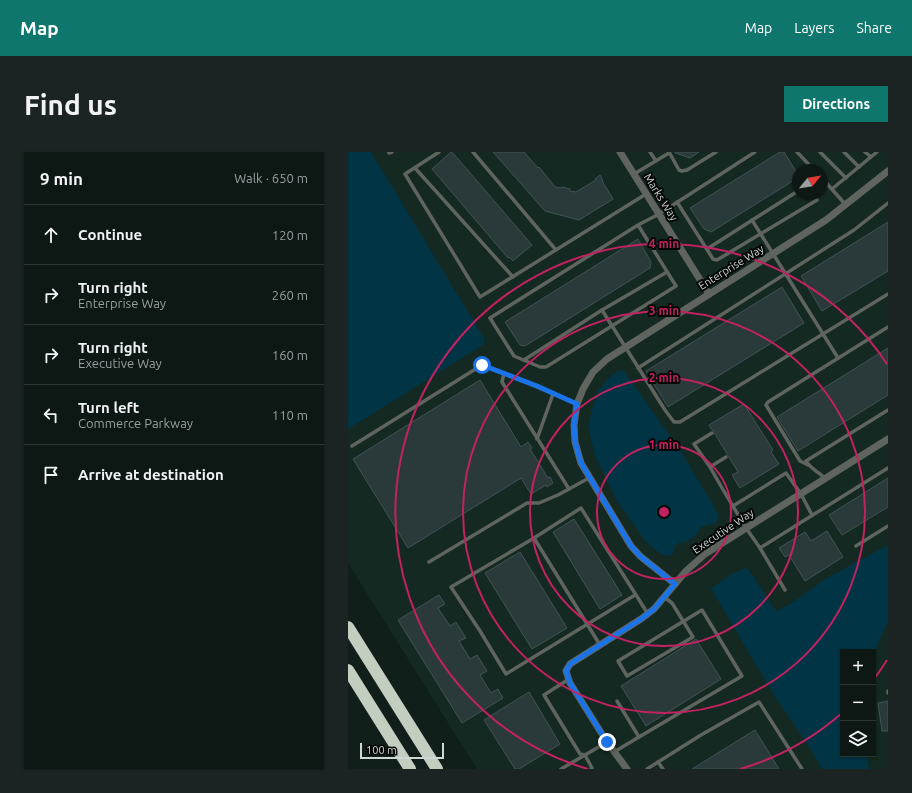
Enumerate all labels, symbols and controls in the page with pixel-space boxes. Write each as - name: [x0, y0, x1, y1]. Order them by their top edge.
- text: Map: [20, 17, 59, 39]
- text: Map: [745, 20, 772, 36]
- text: Layers: [794, 20, 834, 36]
- text: Share: [856, 20, 892, 36]
- button: Directions: [784, 86, 888, 122]
- text: Find us: [24, 89, 117, 120]
- north arrow: [792, 164, 828, 200]
- text: 9 min: [40, 169, 83, 188]
- text: Walk · 650 m: [234, 171, 308, 185]
- street label: Marks Way: [642, 171, 681, 223]
- icon: ahead: [40, 224, 62, 246]
- text: Continue: [78, 226, 142, 243]
- text: 120 m: [272, 228, 308, 242]
- text: 4 min: [649, 237, 679, 250]
- street label: Enterprise Way: [696, 242, 766, 292]
- text: Turn right: [78, 279, 148, 296]
- icon: right: [40, 284, 62, 306]
- text: 260 m: [272, 288, 308, 302]
- text: Enterprise Way: [78, 296, 166, 310]
- text: 3 min: [649, 304, 679, 317]
- text: Turn right: [78, 339, 148, 356]
- icon: right: [40, 344, 62, 366]
- text: 160 m: [272, 348, 308, 362]
- text: Executive Way: [78, 356, 162, 370]
- route start: [473, 356, 491, 374]
- text: 2 min: [649, 371, 679, 384]
- text: Turn left: [78, 399, 139, 416]
- icon: left: [40, 404, 62, 426]
- text: 110 m: [272, 408, 308, 422]
- text: Commerce Parkway: [78, 416, 193, 430]
- text: 1 min: [649, 438, 679, 451]
- icon: arrive: [40, 464, 62, 486]
- text: Arrive at destination: [78, 466, 224, 483]
- centre of rings: [657, 505, 671, 519]
- street label: Executive Way: [690, 506, 756, 556]
- map controls: [840, 649, 876, 757]
- button: +: [840, 649, 876, 685]
- button: −: [840, 685, 876, 721]
- button: layers: [840, 721, 876, 757]
- route end: [598, 733, 616, 751]
- scale bar: [360, 741, 444, 760]
- text: 100 m: [366, 744, 397, 756]

